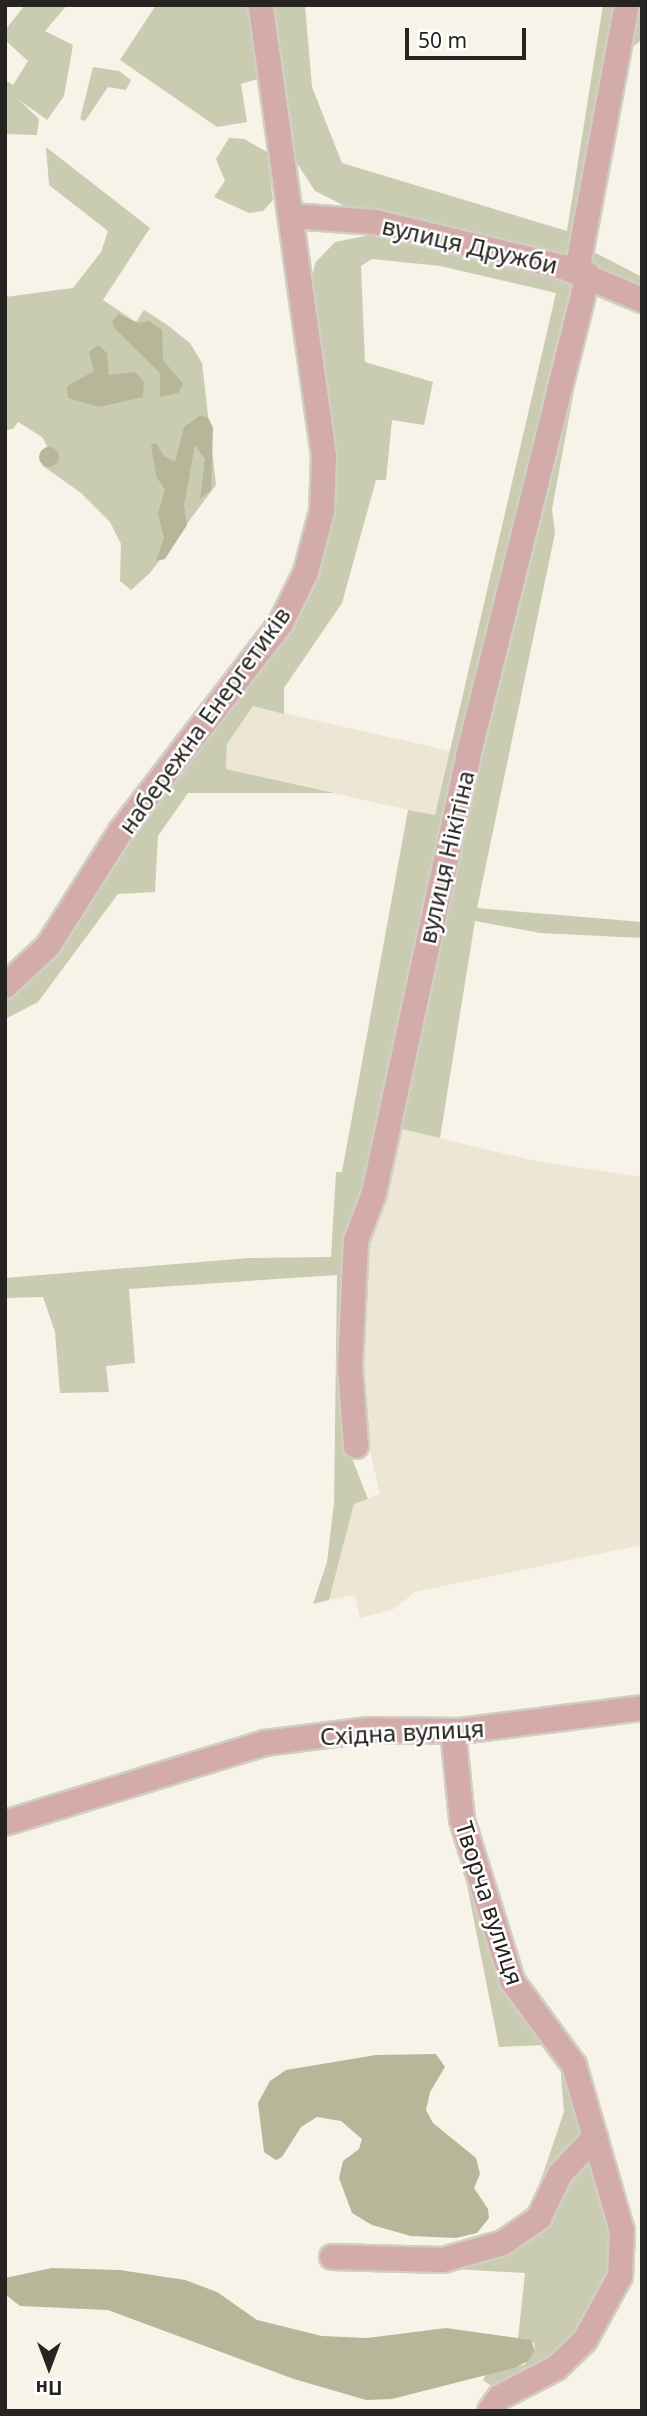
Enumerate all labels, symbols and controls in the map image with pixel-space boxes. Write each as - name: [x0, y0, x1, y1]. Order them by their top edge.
- scale bar: [409, 14, 530, 58]
- text: 50 m: [418, 26, 467, 54]
- street label: вулиця Дружби: [380, 211, 560, 279]
- street label: набережна Енергетиків: [112, 601, 296, 839]
- street label: вулиця Нікітіна: [412, 768, 480, 946]
- street label: Східна вулиця: [319, 1713, 485, 1751]
- street label: Творча вулиця: [450, 1818, 530, 1988]
- north arrow: [14, 2332, 84, 2402]
- text: Пн: [36, 2375, 62, 2401]

